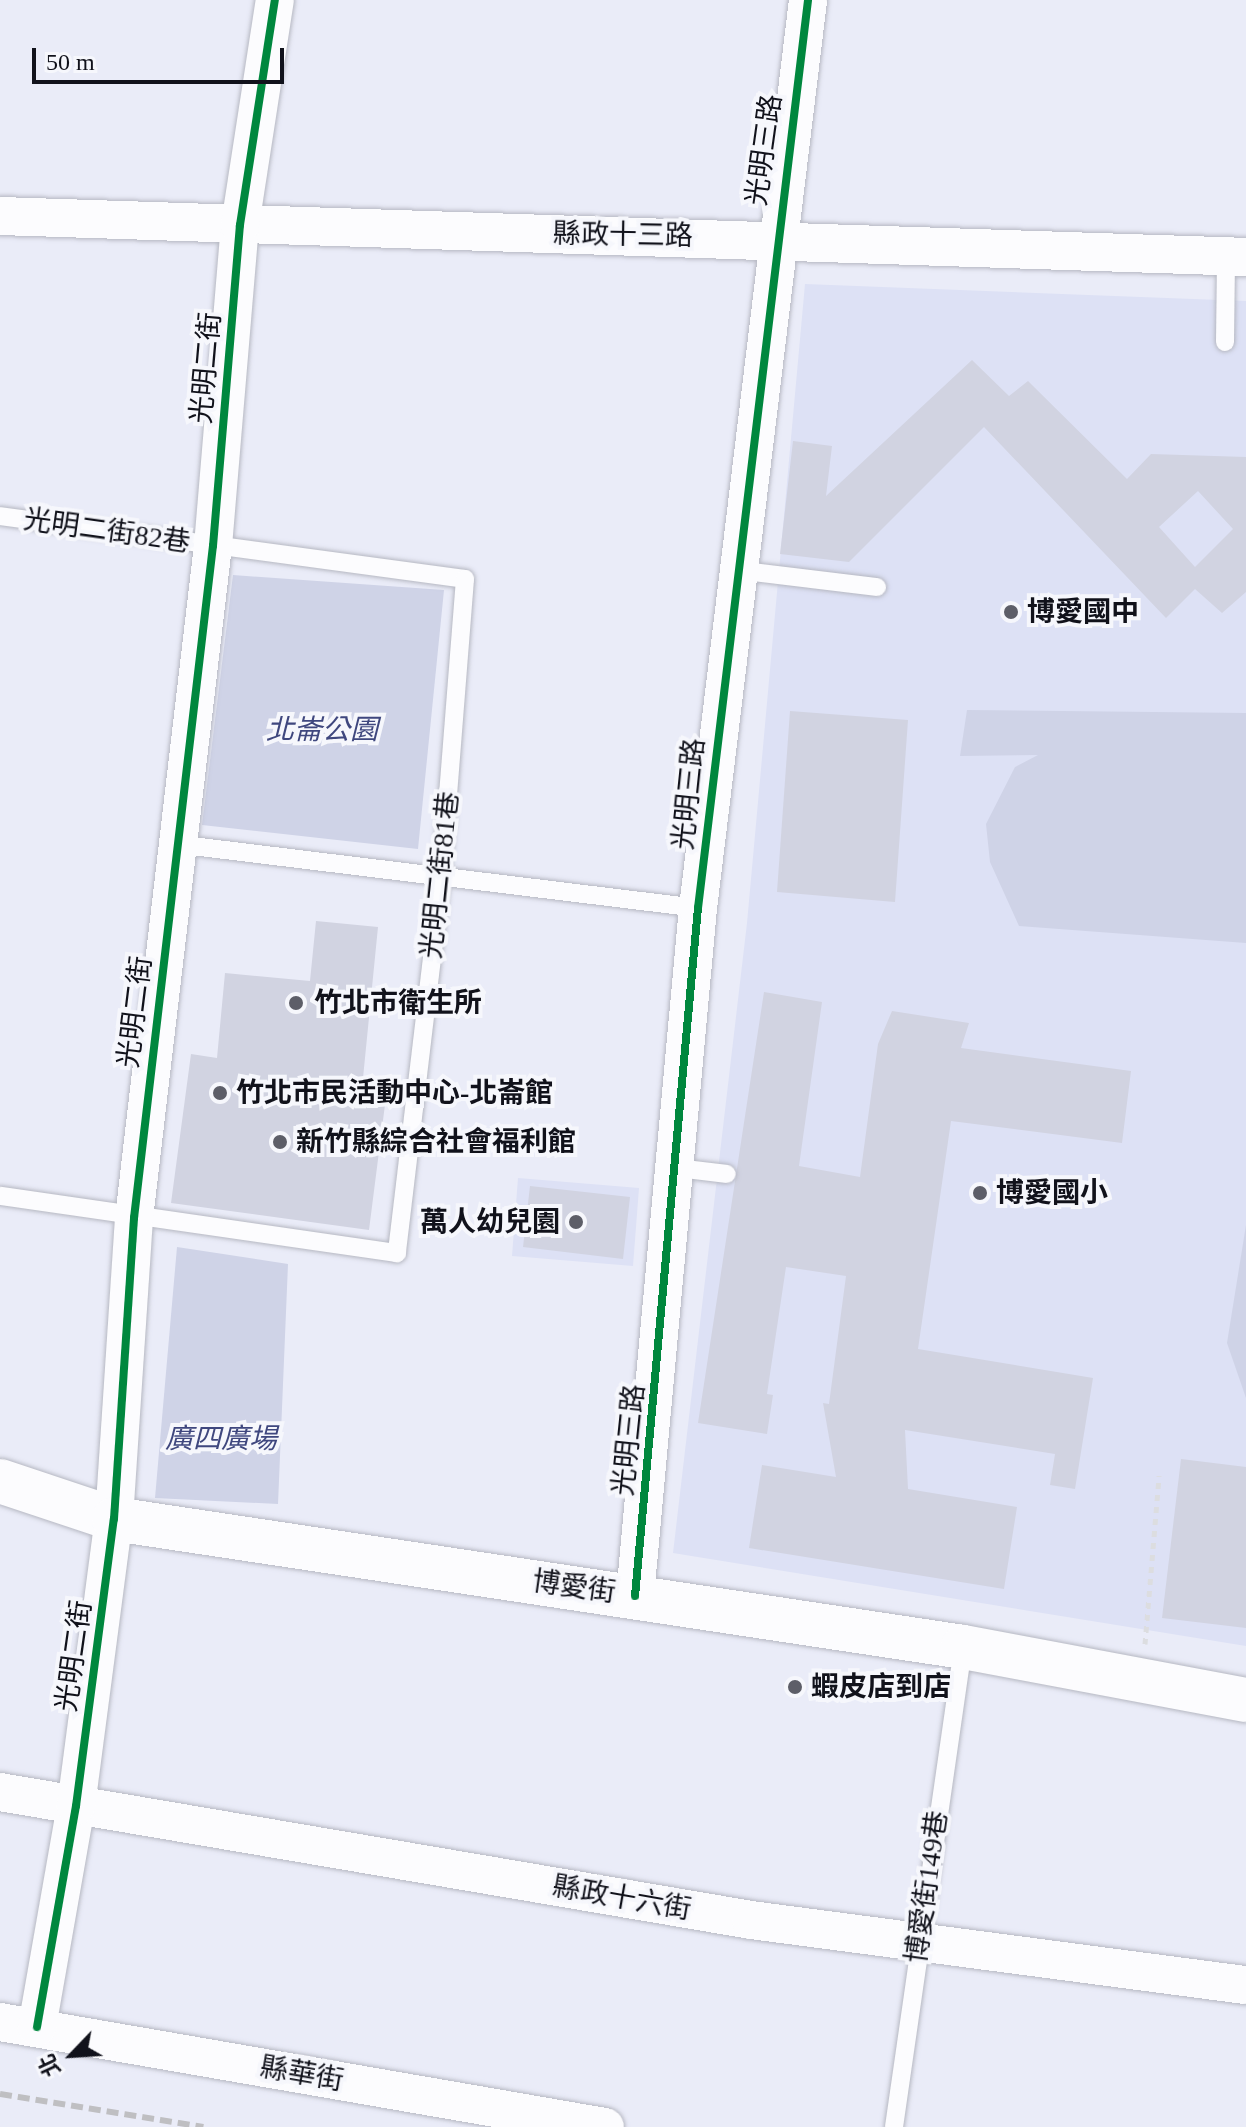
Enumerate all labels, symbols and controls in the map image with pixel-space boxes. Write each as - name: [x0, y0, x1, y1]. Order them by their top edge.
- scale bar: [36, 32, 288, 82]
- text: 50 m: [46, 49, 95, 75]
- street label: 光明三路: [740, 92, 788, 208]
- street label: 縣政十三路: [553, 217, 693, 253]
- street label: 光明二街: [184, 311, 228, 425]
- street label: 光明二街82巷: [21, 503, 193, 559]
- place label: 博愛國中: [1027, 595, 1139, 629]
- marker: 博愛國中: [1002, 603, 1020, 621]
- park label: 北崙公園: [266, 713, 378, 747]
- street label: 光明三路: [666, 737, 712, 851]
- street label: 光明二街81巷: [415, 790, 465, 960]
- street label: 光明二街: [112, 954, 158, 1070]
- place label: 竹北市衛生所: [314, 986, 482, 1020]
- marker: 竹北市衛生所: [285, 992, 307, 1014]
- place label: 竹北市民活動中心-北崙館: [236, 1076, 553, 1110]
- marker: 竹北市民活動中心-北崙館: [211, 1084, 229, 1102]
- place label: 新竹縣綜合社會福利館: [296, 1125, 576, 1159]
- marker: 新竹縣綜合社會福利館: [271, 1133, 289, 1151]
- place label: 博愛國小: [996, 1176, 1108, 1210]
- marker: 博愛國小: [971, 1184, 989, 1202]
- place label: 萬人幼兒園: [420, 1205, 560, 1239]
- marker: 萬人幼兒園: [567, 1213, 585, 1231]
- street label: 光明三路: [606, 1383, 652, 1497]
- park label: 廣四廣場: [165, 1422, 277, 1456]
- street label: 博愛街: [530, 1565, 618, 1609]
- street label: 光明二街: [50, 1598, 98, 1714]
- place label: 蝦皮店到店: [811, 1670, 951, 1704]
- marker: 蝦皮店到店: [786, 1678, 804, 1696]
- street label: 博愛街149巷: [900, 1808, 954, 1966]
- street label: 縣政十六街: [550, 1869, 694, 1927]
- north arrow: [32, 2015, 112, 2095]
- text: 北: [34, 2050, 66, 2081]
- street label: 縣華街: [258, 2050, 346, 2098]

